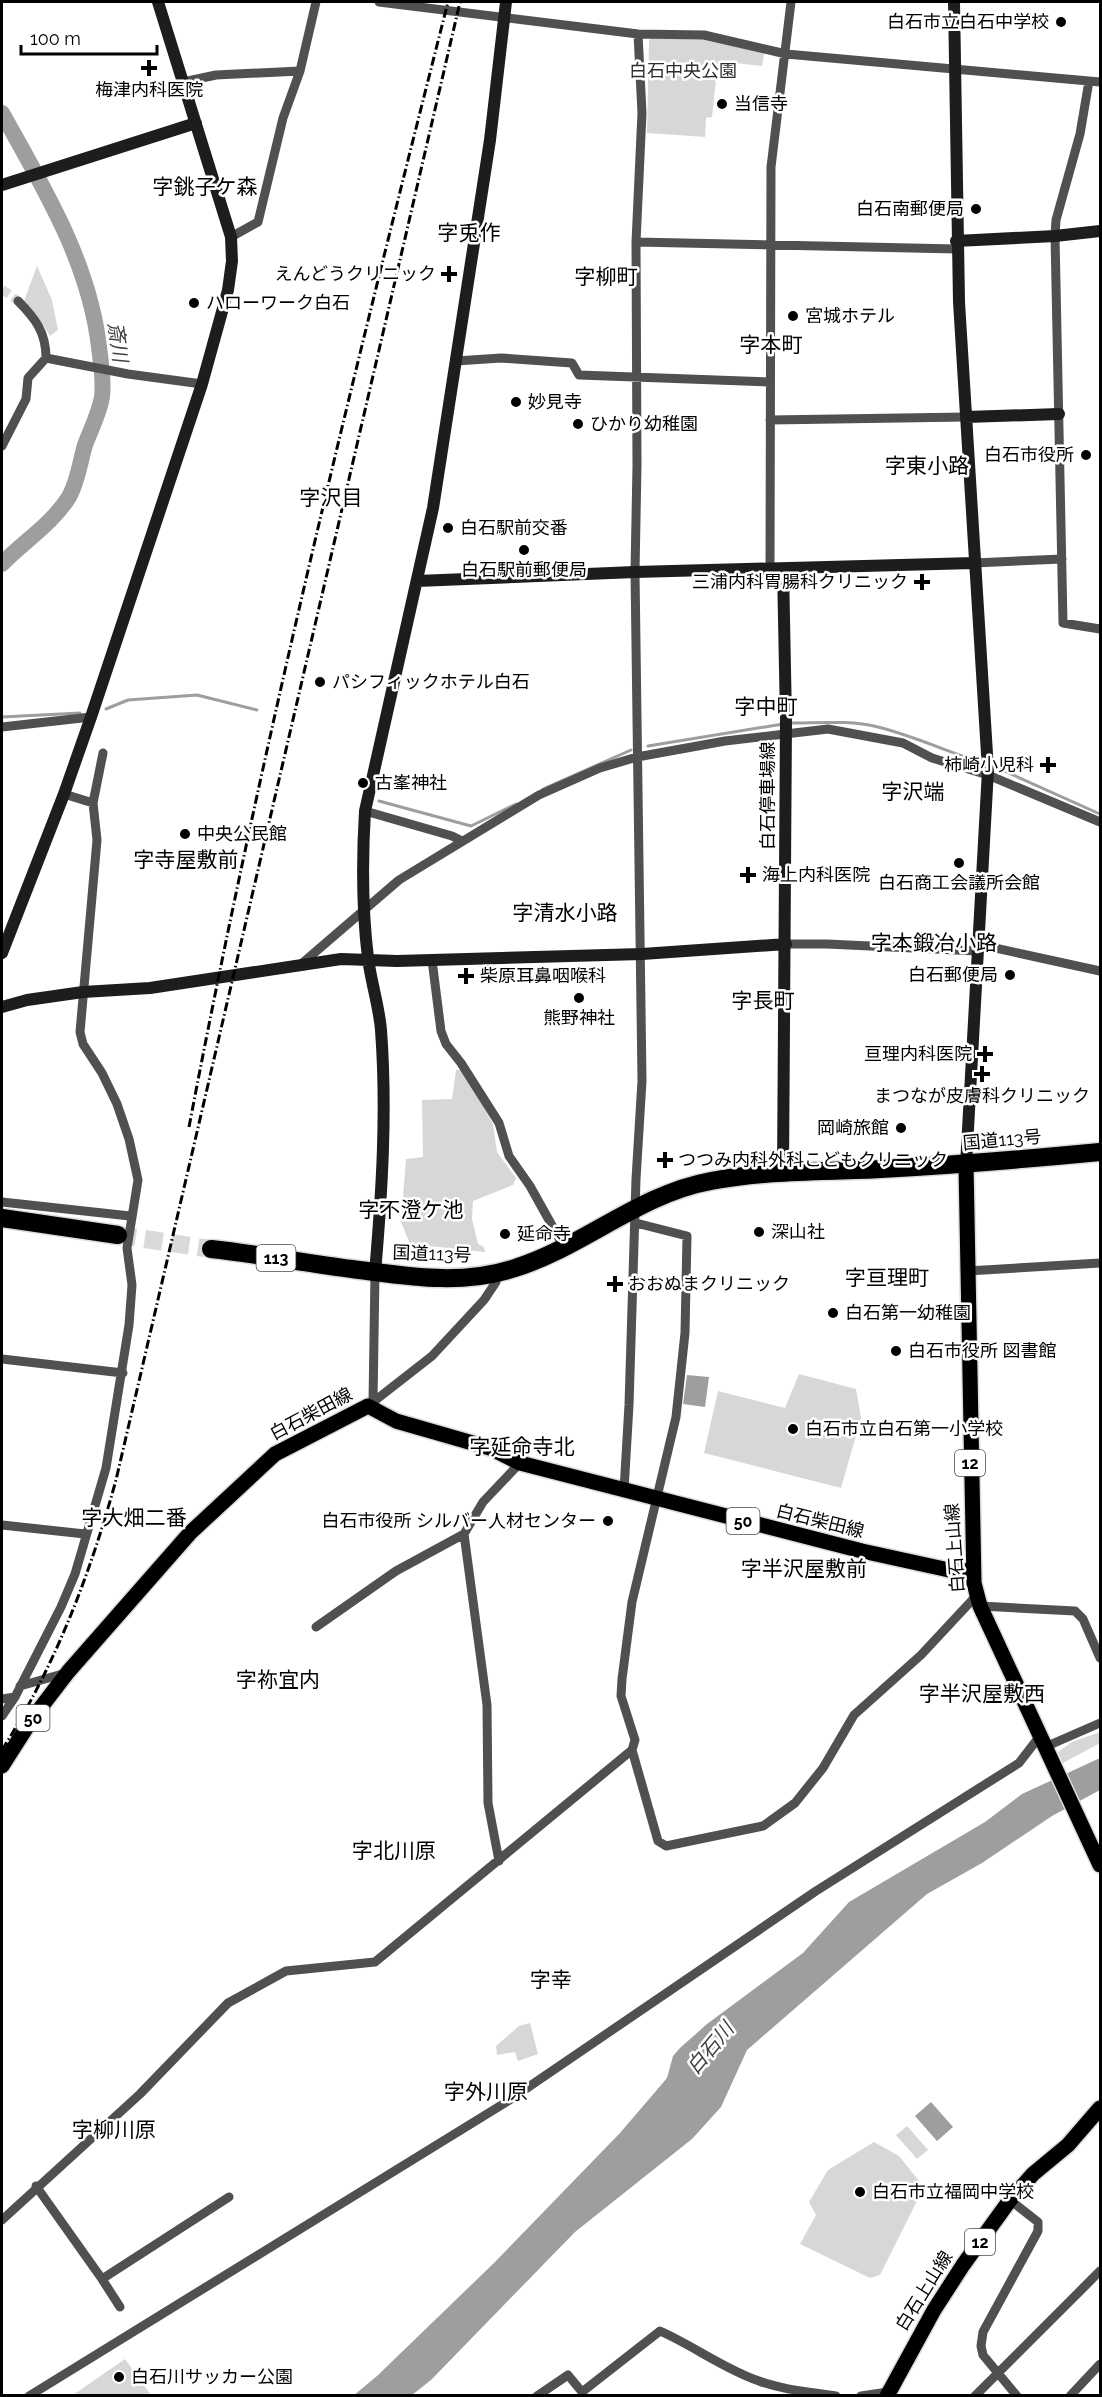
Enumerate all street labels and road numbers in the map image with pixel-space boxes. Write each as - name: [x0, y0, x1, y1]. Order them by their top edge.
- street label: 白石停車場線: [757, 742, 778, 850]
- street label: 国道113号: [962, 1126, 1042, 1153]
- street label: 国道113号: [392, 1242, 472, 1265]
- road number: 113: [256, 1245, 296, 1271]
- street label: 白石柴田線: [266, 1383, 355, 1444]
- road number: 12: [955, 1450, 985, 1476]
- street label: 白石柴田線: [774, 1499, 866, 1542]
- street label: 白石上山線: [941, 1502, 968, 1594]
- road number: 50: [726, 1508, 760, 1534]
- road number: 50: [16, 1705, 50, 1731]
- road number: 12: [965, 2229, 995, 2255]
- street label: 白石上山線: [891, 2247, 956, 2334]

